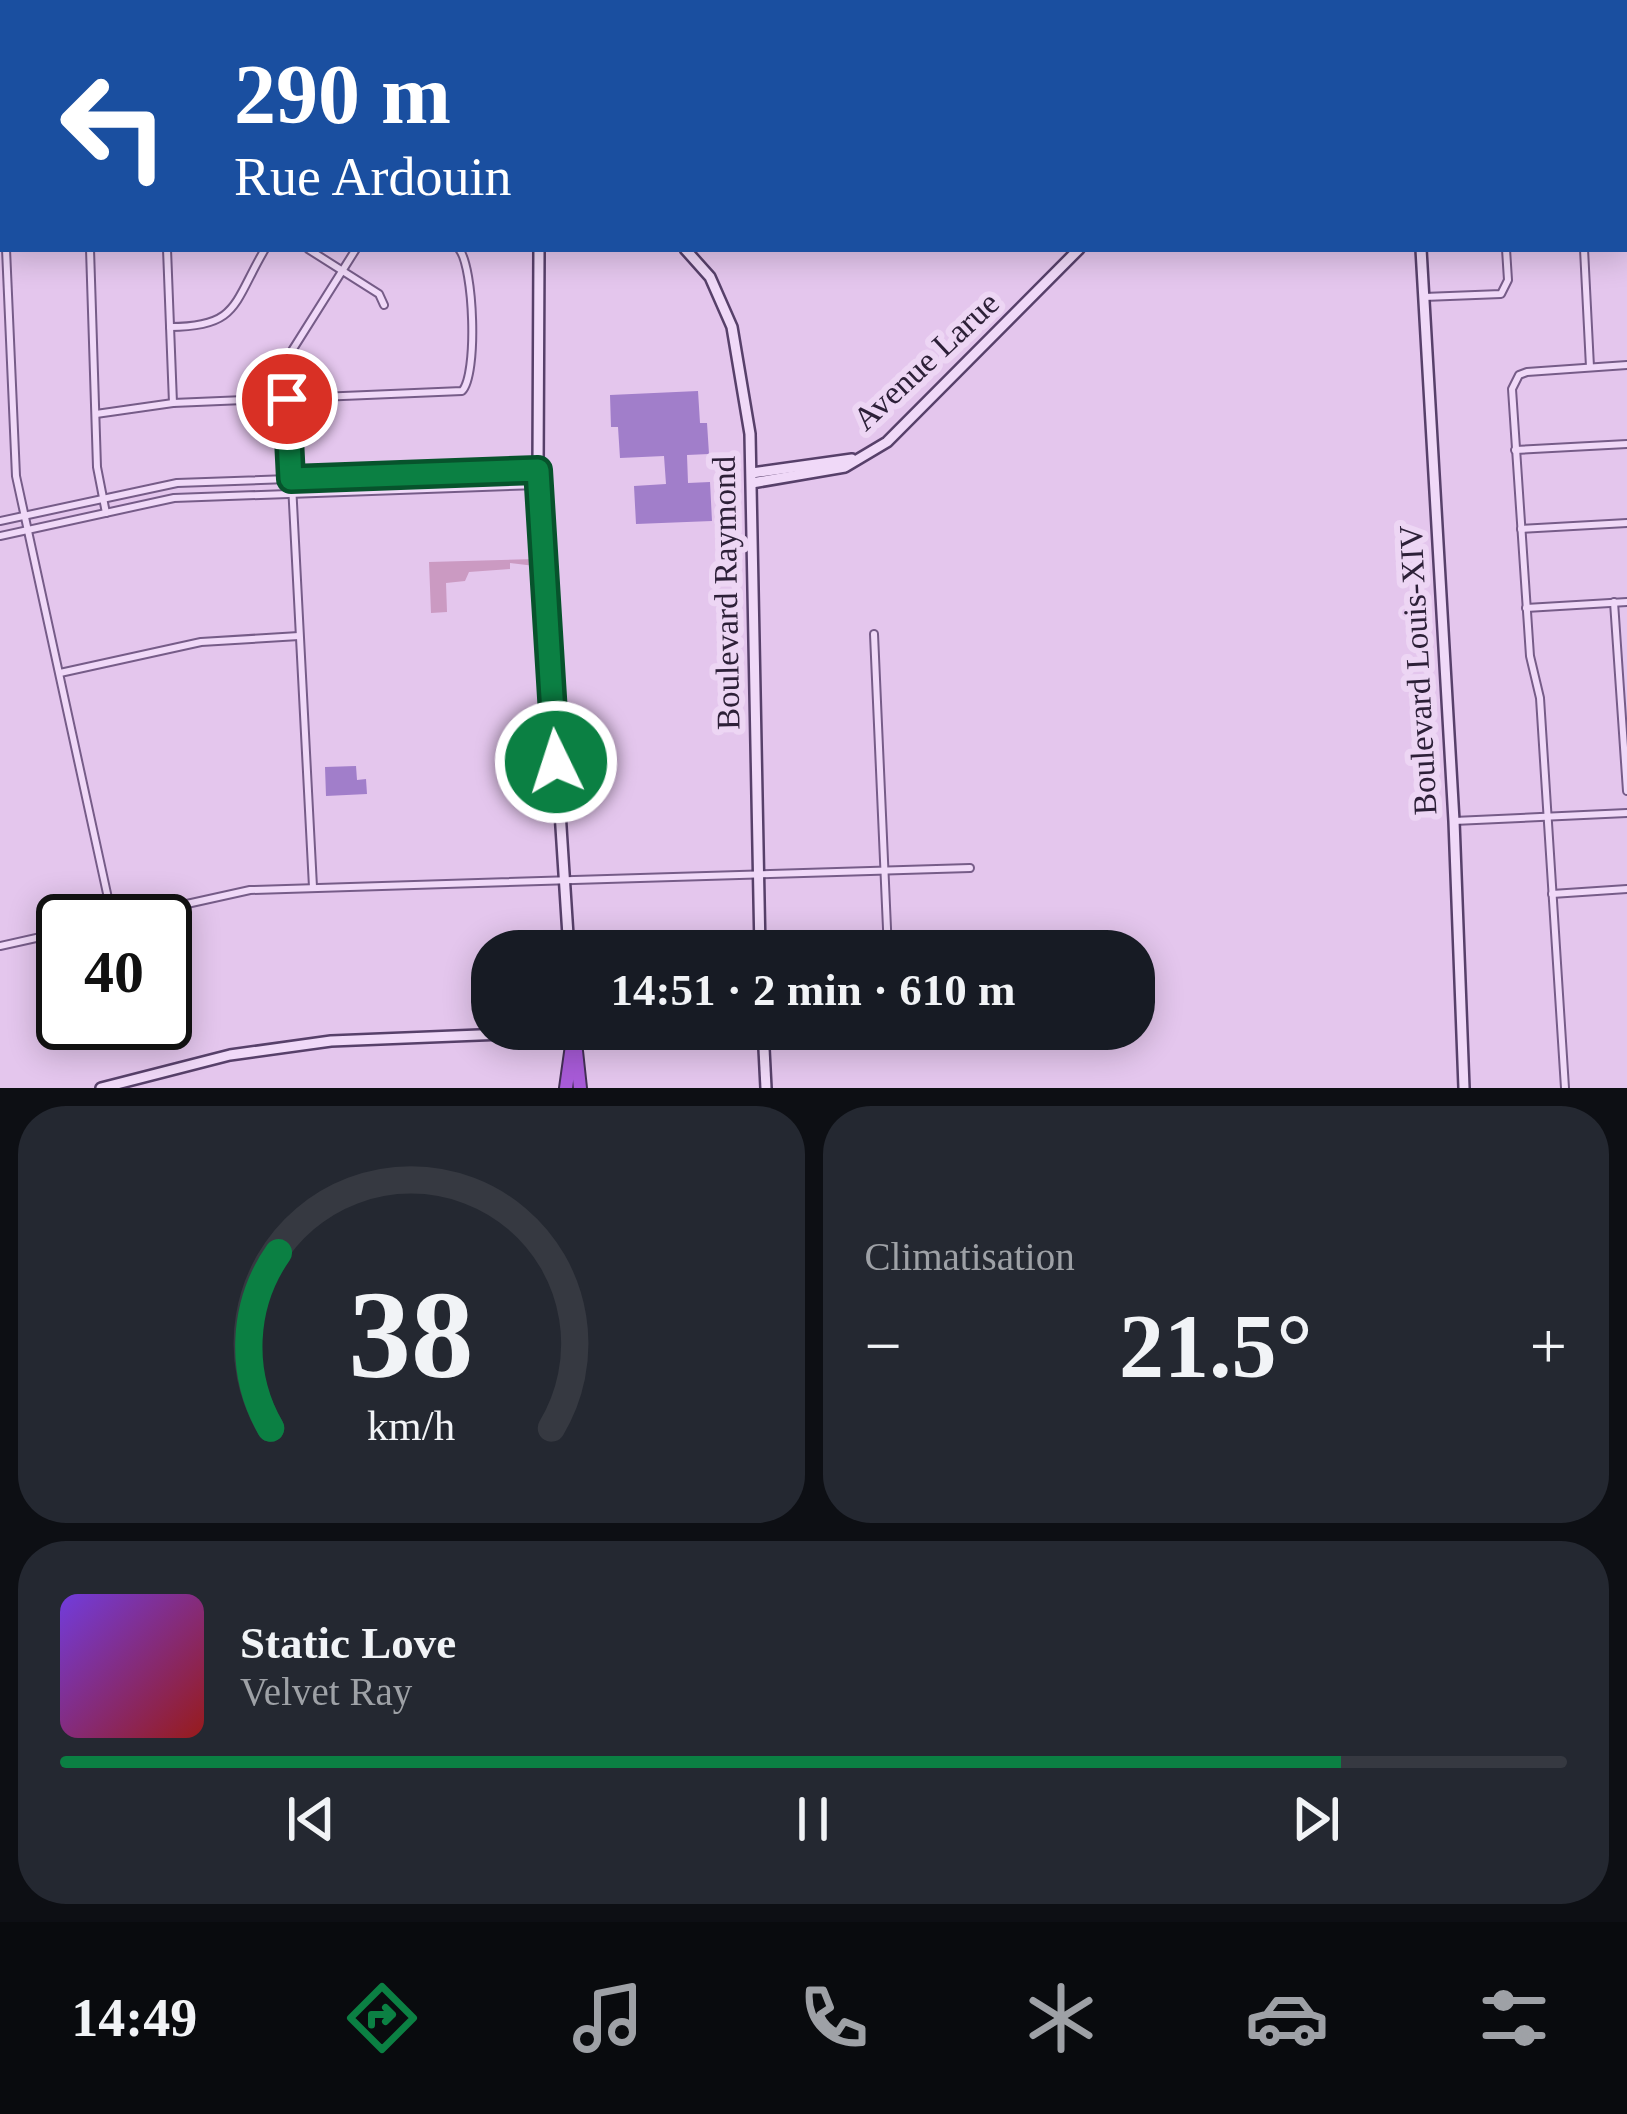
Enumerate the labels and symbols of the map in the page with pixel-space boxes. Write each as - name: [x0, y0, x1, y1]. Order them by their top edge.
- street label: Avenue Larue: [846, 285, 1006, 437]
- pin: [236, 348, 338, 450]
- street label: Boulevard Raymond: [706, 455, 746, 730]
- street label: Boulevard Louis-XIV: [1392, 524, 1444, 816]
- position arrow: [493, 699, 619, 825]
- speed limit sign: 40: [36, 894, 192, 1050]

